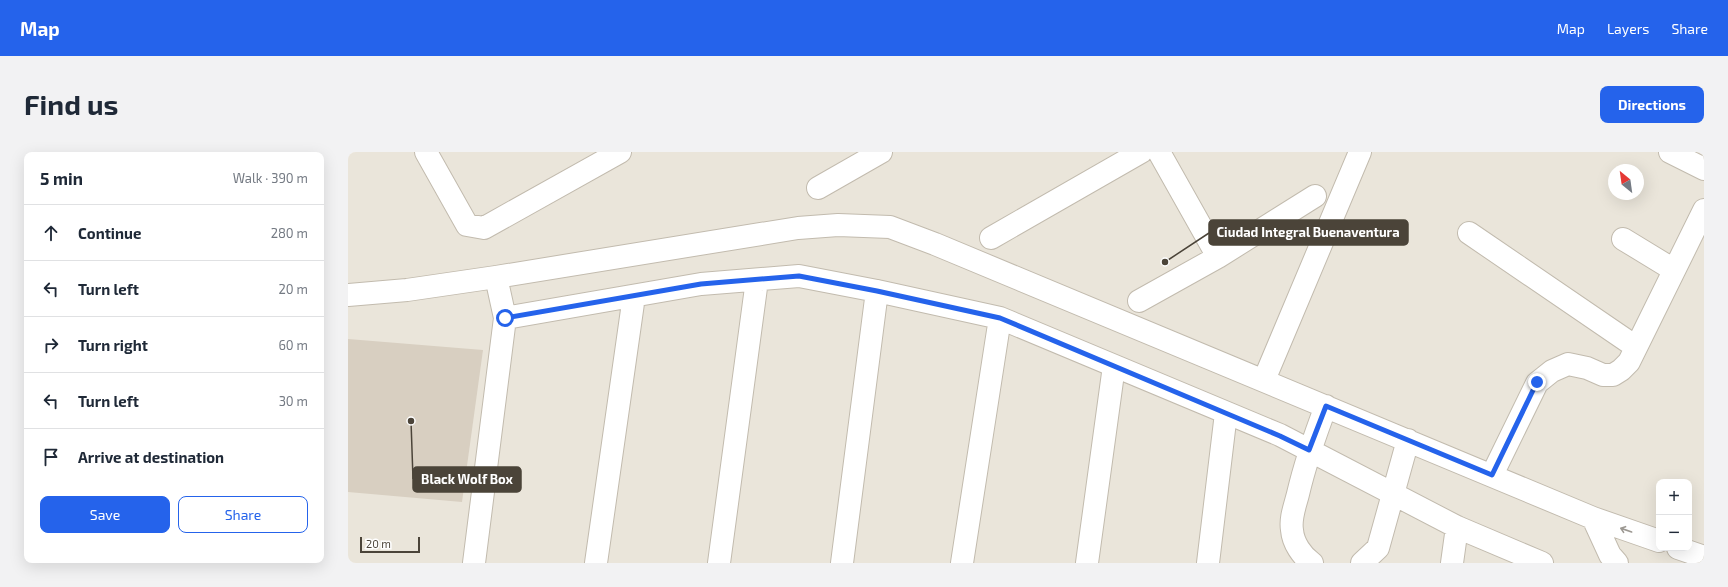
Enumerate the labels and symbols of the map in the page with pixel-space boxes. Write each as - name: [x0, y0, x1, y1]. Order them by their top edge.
- north arrow: [1608, 164, 1644, 200]
- callout: Ciudad Integral Buenaventura: [1209, 220, 1408, 245]
- text: Ciudad Integral Buenaventura: [1216, 224, 1400, 240]
- route start: [496, 309, 514, 327]
- route end: [1528, 373, 1546, 391]
- callout: Black Wolf Box: [413, 467, 521, 492]
- text: Black Wolf Box: [421, 471, 514, 487]
- one-way arrow: [1619, 526, 1632, 533]
- scale bar: [360, 535, 420, 554]

